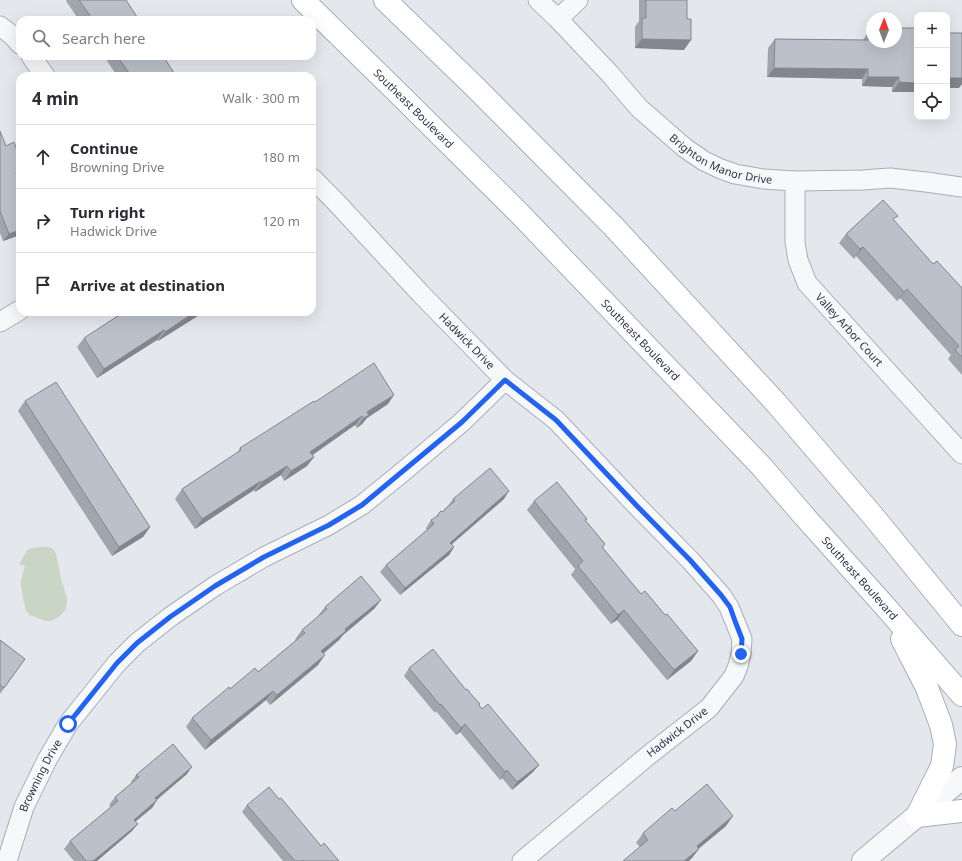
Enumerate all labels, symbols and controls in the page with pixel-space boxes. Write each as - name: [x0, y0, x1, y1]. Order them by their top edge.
- north arrow: [866, 12, 902, 48]
- map controls: [914, 12, 950, 120]
- button: +: [914, 12, 950, 48]
- search box: [16, 16, 316, 60]
- icon: search: [30, 27, 52, 49]
- text: Search here: [62, 28, 145, 48]
- button: −: [914, 48, 950, 84]
- street label: Southeast Boulevard: [371, 65, 457, 151]
- button: locate: [914, 84, 950, 120]
- text: 4 min: [32, 87, 79, 110]
- text: Walk · 300 m: [222, 89, 300, 107]
- street label: Brighton Manor Drive: [667, 130, 773, 187]
- text: Continue: [70, 138, 138, 158]
- icon: ahead: [32, 146, 54, 168]
- text: 180 m: [262, 148, 300, 166]
- text: Browning Drive: [70, 158, 164, 176]
- text: Turn right: [70, 202, 145, 222]
- icon: right: [32, 210, 54, 232]
- text: 120 m: [262, 212, 300, 230]
- text: Hadwick Drive: [70, 222, 157, 240]
- icon: arrive: [32, 274, 54, 296]
- text: Arrive at destination: [70, 275, 225, 295]
- street label: Valley Arbor Court: [813, 289, 887, 369]
- street label: Southeast Boulevard: [598, 296, 683, 383]
- street label: Hadwick Drive: [436, 309, 499, 372]
- street label: Southeast Boulevard: [819, 533, 901, 623]
- route end: [732, 645, 750, 663]
- street label: Hadwick Drive: [643, 703, 710, 760]
- route start: [59, 715, 77, 733]
- street label: Browning Drive: [15, 736, 65, 813]

